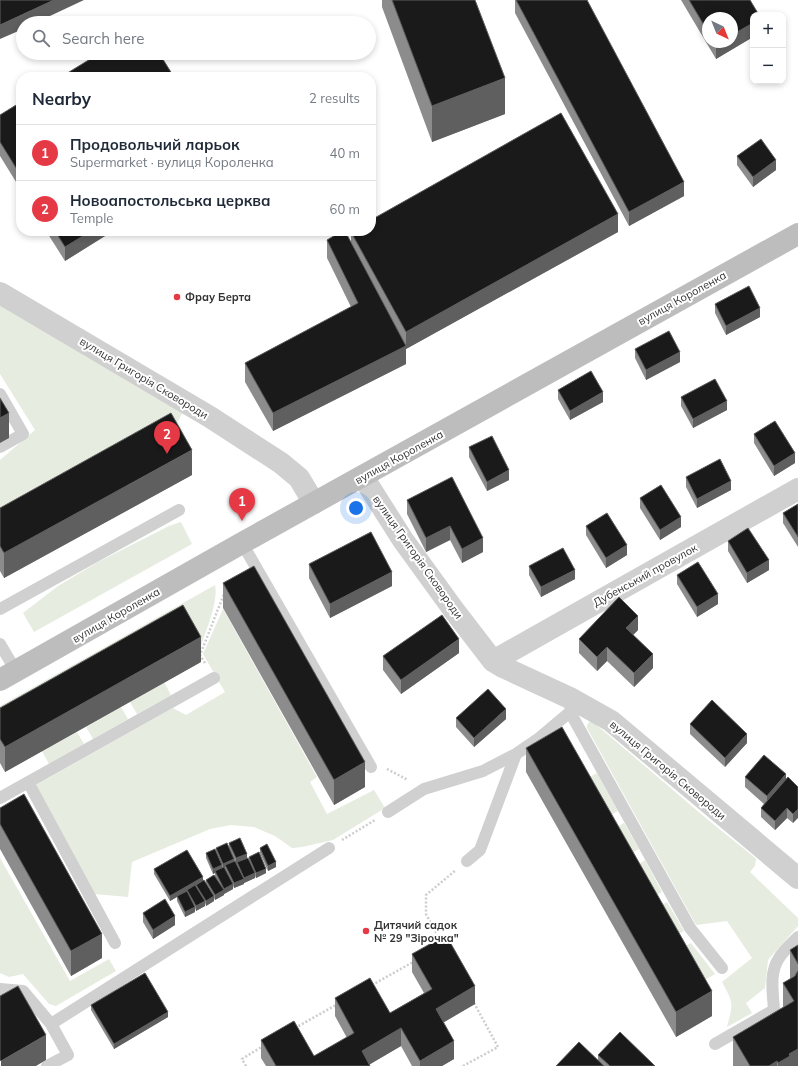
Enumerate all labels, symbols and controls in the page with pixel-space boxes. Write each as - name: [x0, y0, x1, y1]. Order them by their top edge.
- north arrow: [702, 12, 738, 48]
- map controls: [750, 12, 786, 84]
- button: +: [750, 12, 786, 48]
- search box: [16, 16, 376, 60]
- icon: search: [30, 27, 52, 49]
- text: Search here: [62, 29, 144, 48]
- button: −: [750, 48, 786, 84]
- text: Nearby: [32, 88, 91, 109]
- text: 2 results: [309, 90, 360, 106]
- text: Продовольчий ларьок: [70, 135, 240, 154]
- text: 1: [41, 145, 49, 161]
- text: 40 m: [330, 145, 360, 161]
- text: Supermarket · вулиця Короленка: [70, 154, 274, 170]
- text: Новоапостольська церква: [70, 191, 270, 210]
- text: 2: [41, 201, 49, 217]
- text: 60 m: [330, 201, 360, 217]
- text: Temple: [70, 210, 113, 226]
- street label: вулиця Короленка: [635, 268, 729, 328]
- place label: Фрау Берта: [185, 290, 251, 304]
- marker: Фрау Берта: [172, 292, 182, 302]
- street label: вулиця Григорія Сковороди: [77, 334, 211, 422]
- pin: 2: [154, 421, 180, 454]
- street label: вулиця Короленка: [352, 427, 446, 487]
- pin: 1: [229, 488, 255, 521]
- street label: вулиця Григорія Сковороди: [370, 493, 466, 621]
- your location: [346, 498, 366, 518]
- street label: Дубенський провулок: [590, 540, 700, 610]
- street label: вулиця Короленка: [70, 584, 162, 646]
- street label: вулиця Григорія Сковороди: [607, 717, 729, 823]
- place label: Дитячий садок № 29 "Зірочка": [374, 918, 459, 945]
- marker: Дитячий садок № 29 "Зірочка": [361, 926, 371, 936]

